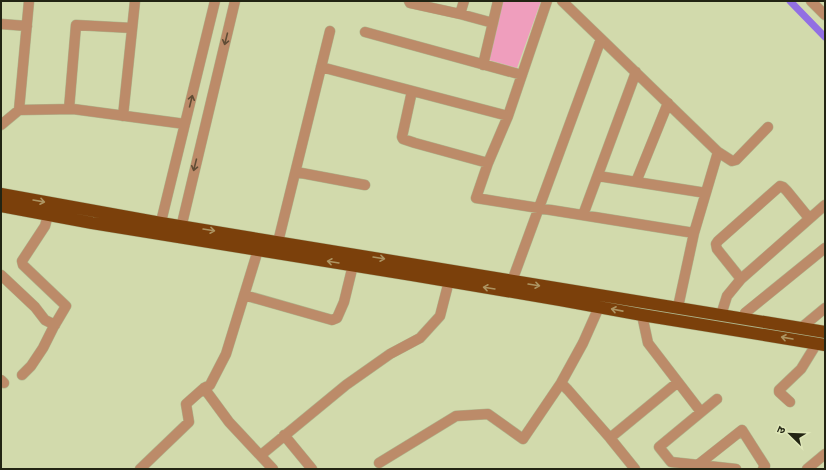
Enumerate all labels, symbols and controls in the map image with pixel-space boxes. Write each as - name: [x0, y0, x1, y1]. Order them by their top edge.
- one-way arrow: [221, 32, 229, 45]
- one-way arrow: [187, 95, 195, 108]
- one-way arrow: [191, 158, 199, 171]
- one-way arrow: [32, 198, 45, 206]
- one-way arrow: [202, 226, 215, 234]
- one-way arrow: [372, 255, 385, 263]
- one-way arrow: [327, 258, 340, 266]
- one-way arrow: [527, 281, 540, 289]
- one-way arrow: [483, 283, 496, 291]
- one-way arrow: [611, 306, 624, 314]
- one-way arrow: [780, 334, 793, 342]
- north arrow: [770, 414, 810, 454]
- text: उ: [773, 424, 790, 436]

